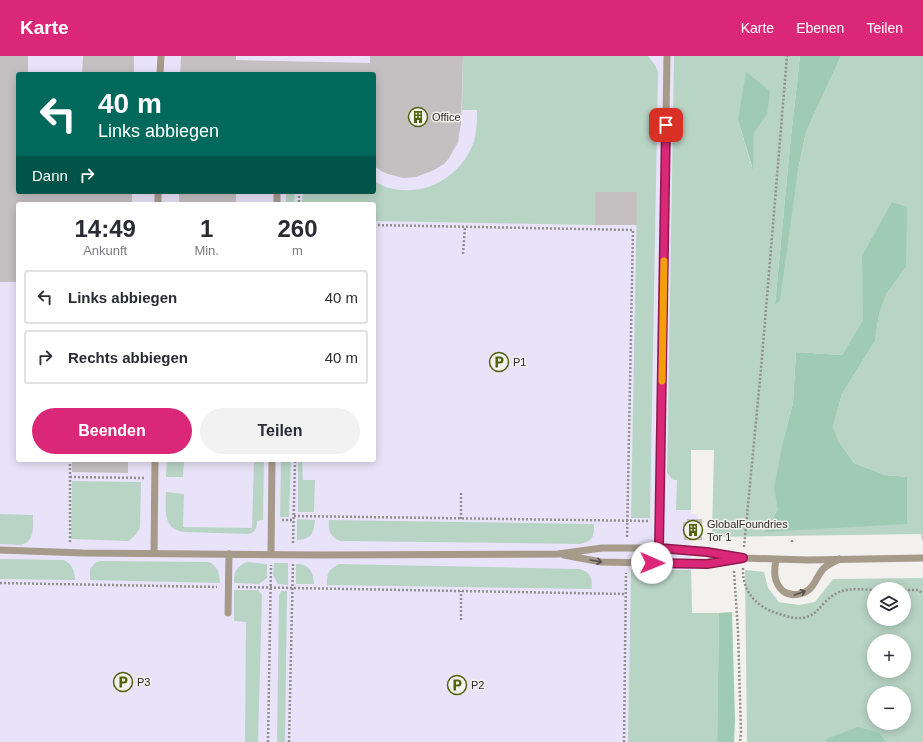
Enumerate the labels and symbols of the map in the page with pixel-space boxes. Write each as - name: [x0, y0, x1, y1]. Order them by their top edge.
- building icon: Office: [407, 106, 429, 128]
- pin: [649, 108, 683, 142]
- place label: Office: [432, 111, 461, 123]
- parking icon: P1: [488, 351, 510, 373]
- place label: P1: [513, 356, 526, 368]
- place label: GlobalFoundries Tor 1: [707, 518, 788, 543]
- building icon: GlobalFoundries Tor 1: [682, 519, 704, 541]
- position arrow: [631, 542, 673, 584]
- one-way arrow: [589, 557, 602, 565]
- one-way arrow: [794, 588, 806, 596]
- parking icon: P3: [112, 671, 134, 693]
- parking icon: P2: [446, 674, 468, 696]
- place label: P3: [137, 676, 150, 688]
- place label: P2: [471, 679, 484, 691]

